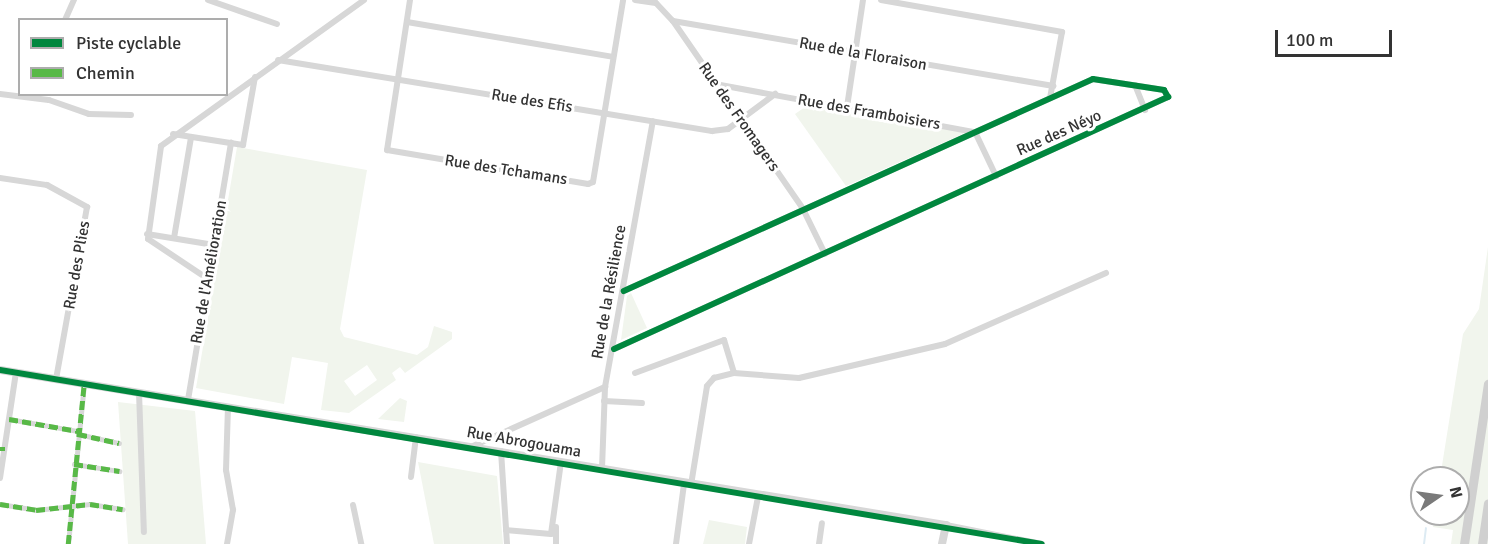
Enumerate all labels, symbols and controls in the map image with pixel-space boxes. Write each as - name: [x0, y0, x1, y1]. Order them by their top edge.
- legend: [18, 18, 228, 96]
- scale bar: [1278, 18, 1395, 56]
- text: 100 m: [1286, 29, 1333, 51]
- text: Piste cyclable: [76, 32, 181, 54]
- street label: Rue de la Floraison: [798, 33, 928, 75]
- street label: Rue des Fromagers: [694, 59, 784, 175]
- text: Chemin: [76, 62, 135, 84]
- street label: Rue des Efis: [490, 85, 574, 117]
- street label: Rue des Framboisiers: [796, 90, 942, 134]
- street label: Rue des Néyo: [1014, 106, 1104, 160]
- street label: Rue des Tchamans: [443, 151, 569, 189]
- street label: Rue de l'Amélioration: [187, 199, 231, 345]
- street label: Rue des Plies: [60, 219, 94, 311]
- street label: Rue de la Résilience: [588, 223, 630, 361]
- street label: Rue Abrogouama: [465, 422, 583, 462]
- north arrow: [1410, 466, 1470, 526]
- text: N: [1445, 485, 1467, 500]

